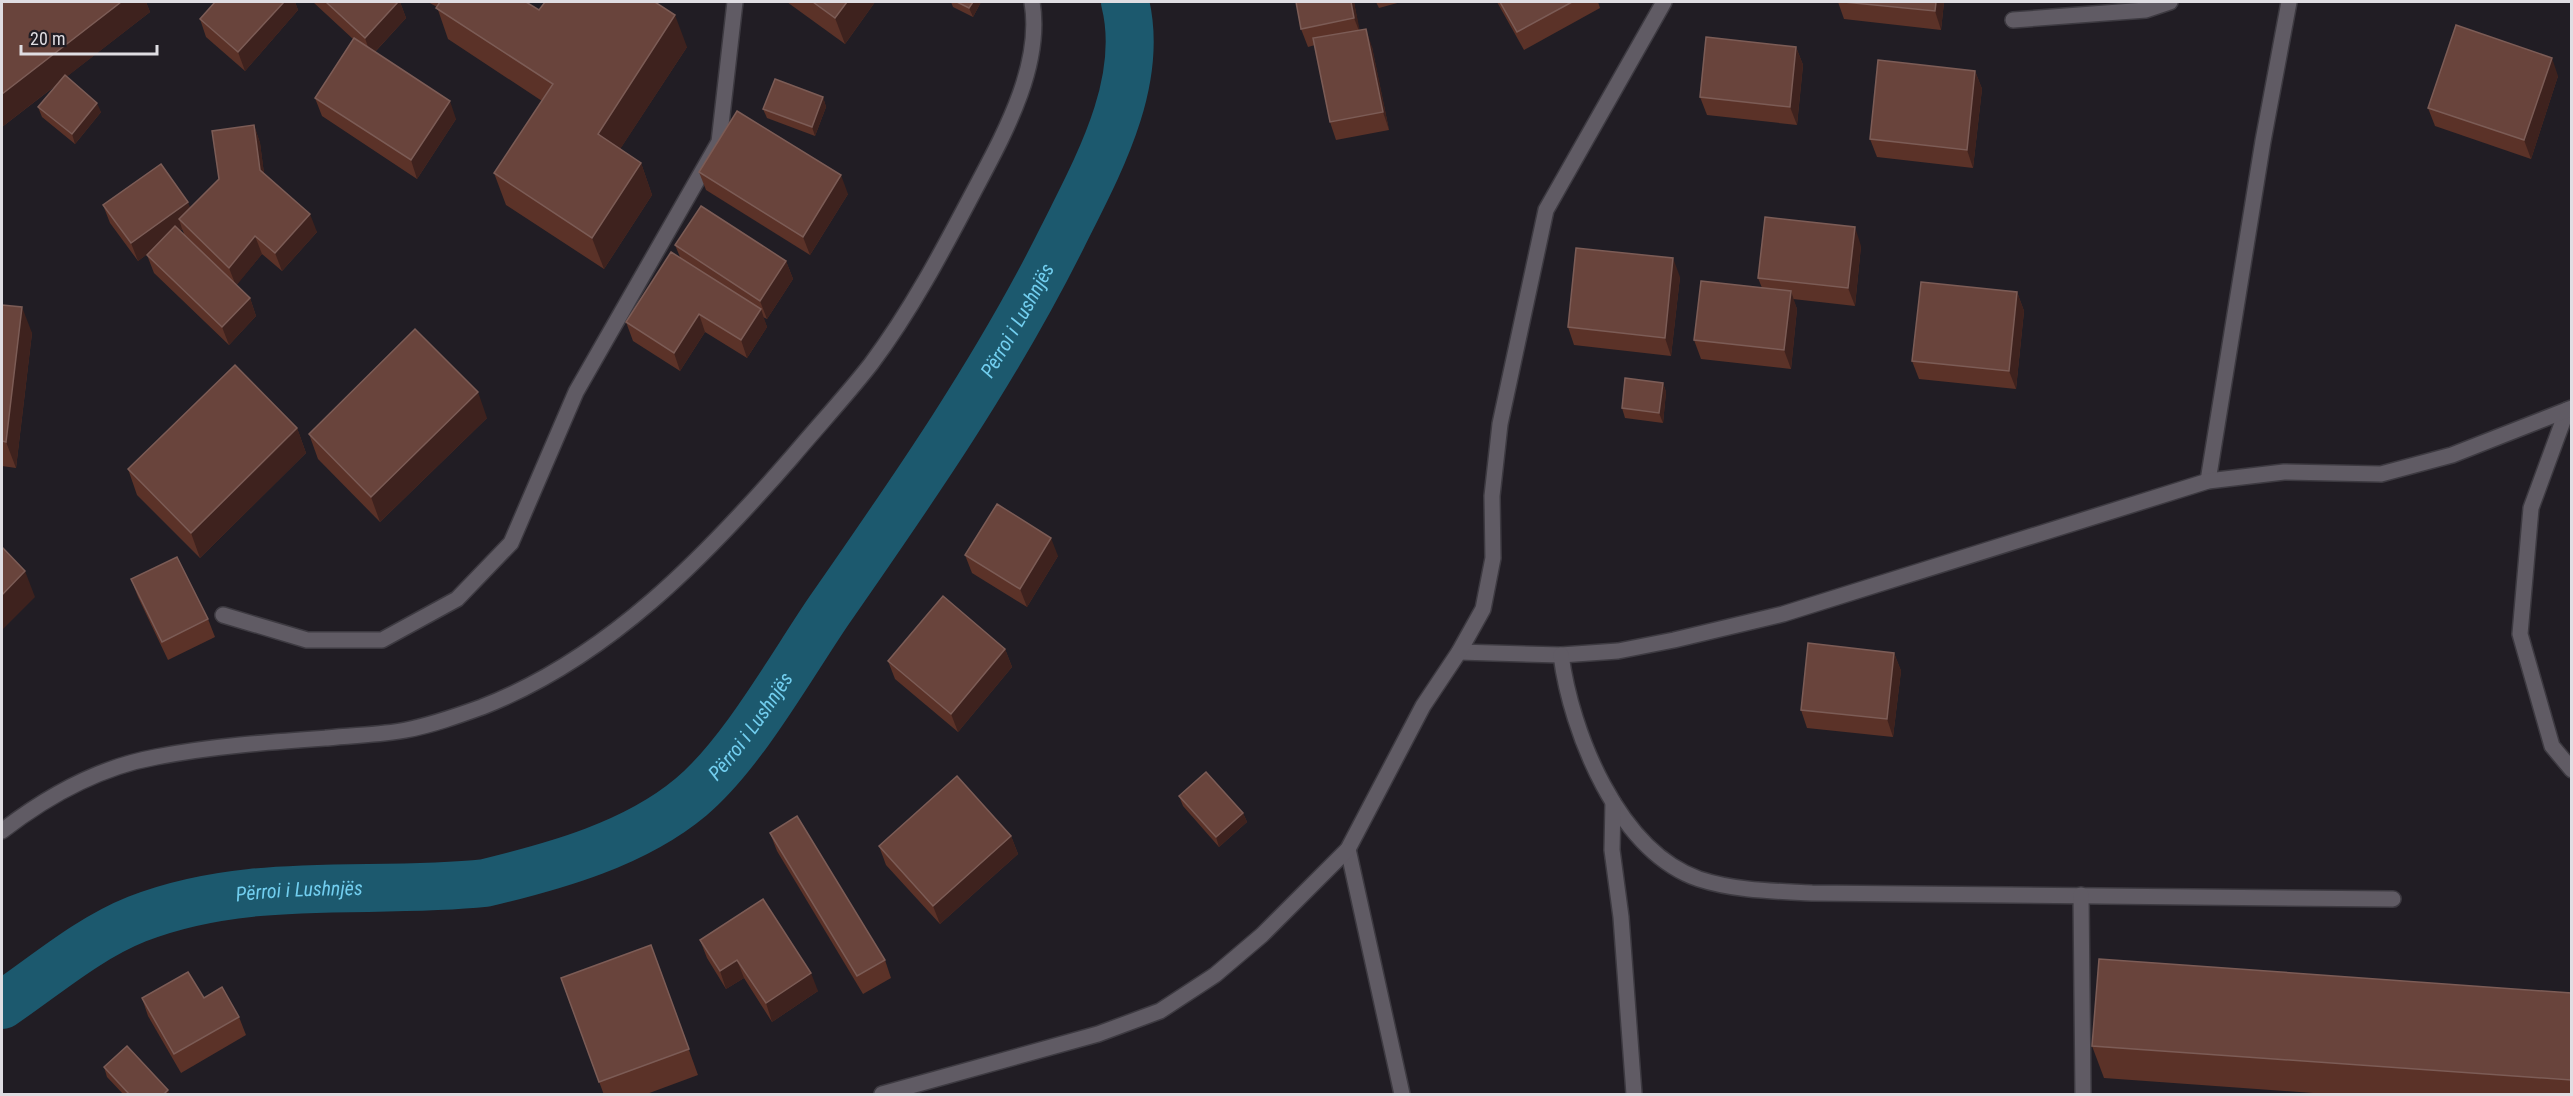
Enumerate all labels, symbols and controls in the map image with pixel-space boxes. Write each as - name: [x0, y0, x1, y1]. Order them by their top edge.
- scale bar: [21, 18, 158, 56]
- text: 20 m: [30, 28, 65, 49]
- water label: Përroi i Lushnjës: [975, 259, 1059, 382]
- water label: Përroi i Lushnjës: [703, 668, 798, 785]
- water label: Përroi i Lushnjës: [234, 876, 363, 906]

